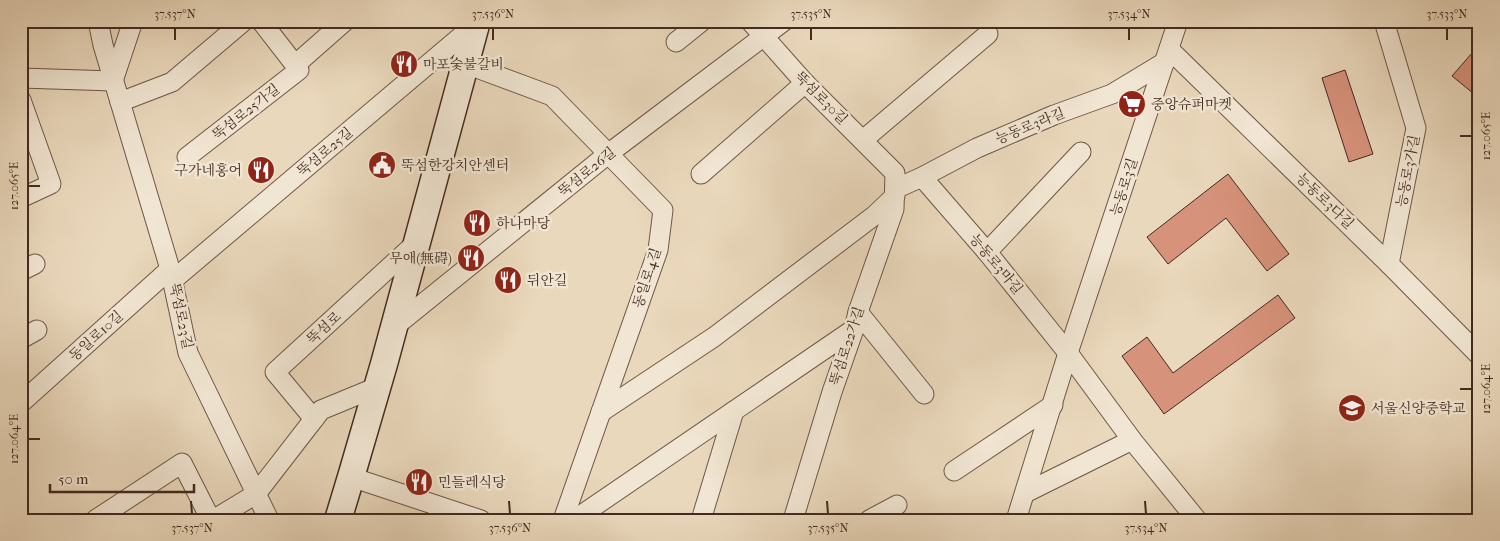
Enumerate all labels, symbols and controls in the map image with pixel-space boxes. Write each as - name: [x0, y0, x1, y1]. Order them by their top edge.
- text: 37.537°N: [154, 7, 196, 21]
- text: 37.536°N: [472, 7, 514, 21]
- text: 37.535°N: [790, 7, 832, 21]
- text: 37.534°N: [1107, 7, 1151, 21]
- text: 37.533°N: [1427, 7, 1467, 21]
- restaurant icon: 마포숯불갈비: [389, 49, 419, 79]
- place label: 마포숯불갈비: [423, 56, 504, 73]
- street label: 뚝섬로30길: [791, 68, 851, 128]
- street label: 뚝섬로25가길: [209, 80, 283, 144]
- supermarket icon: 중앙슈퍼마켓: [1117, 89, 1147, 119]
- place label: 중앙슈퍼마켓: [1151, 96, 1232, 113]
- street label: 능동로3라길: [993, 104, 1067, 148]
- text: 127.065°E: [1479, 112, 1493, 160]
- street label: 뚝섬로25길: [294, 124, 356, 180]
- street label: 능동로3가길: [1393, 133, 1423, 209]
- street label: 뚝섬로26길: [555, 144, 619, 200]
- public building icon: 뚝섬한강치안센터: [367, 150, 397, 180]
- restaurant icon: 구가네홍어: [246, 155, 276, 185]
- street label: 능동로3길: [1107, 156, 1141, 218]
- place label: 뚝섬한강치안센터: [401, 157, 509, 174]
- text: 127.065°E: [7, 162, 21, 210]
- place label: 구가네홍어: [174, 162, 242, 179]
- street label: 능동로3다길: [1293, 169, 1357, 233]
- restaurant icon: 하나마당: [462, 208, 492, 238]
- place label: 하나마당: [496, 215, 551, 232]
- street label: 능동로3마길: [966, 230, 1026, 298]
- restaurant icon: 무애(無碍): [456, 243, 486, 273]
- street label: 동일로4길: [629, 246, 665, 310]
- place label: 무애(無碍): [389, 250, 452, 267]
- restaurant icon: 뒤안길: [493, 265, 523, 295]
- place label: 뒤안길: [527, 272, 568, 289]
- street label: 뚝섬로23길: [166, 281, 196, 351]
- street label: 뚝섬로22가길: [826, 304, 868, 388]
- street label: 동일로10길: [66, 307, 126, 365]
- street label: 뚝섬로: [303, 308, 345, 348]
- text: 127.064°E: [1479, 364, 1493, 414]
- school or university icon: 서울신양중학교: [1337, 393, 1367, 423]
- place label: 서울신양중학교: [1371, 400, 1466, 417]
- text: 127.064°E: [7, 414, 21, 464]
- scale bar: [50, 461, 194, 493]
- restaurant icon: 민들레식당: [404, 467, 434, 497]
- text: 50 m: [58, 470, 89, 488]
- place label: 민들레식당: [438, 474, 506, 491]
- text: 37.537°N: [171, 521, 213, 535]
- text: 37.536°N: [489, 521, 531, 535]
- text: 37.535°N: [807, 521, 849, 535]
- text: 37.534°N: [1124, 521, 1168, 535]

